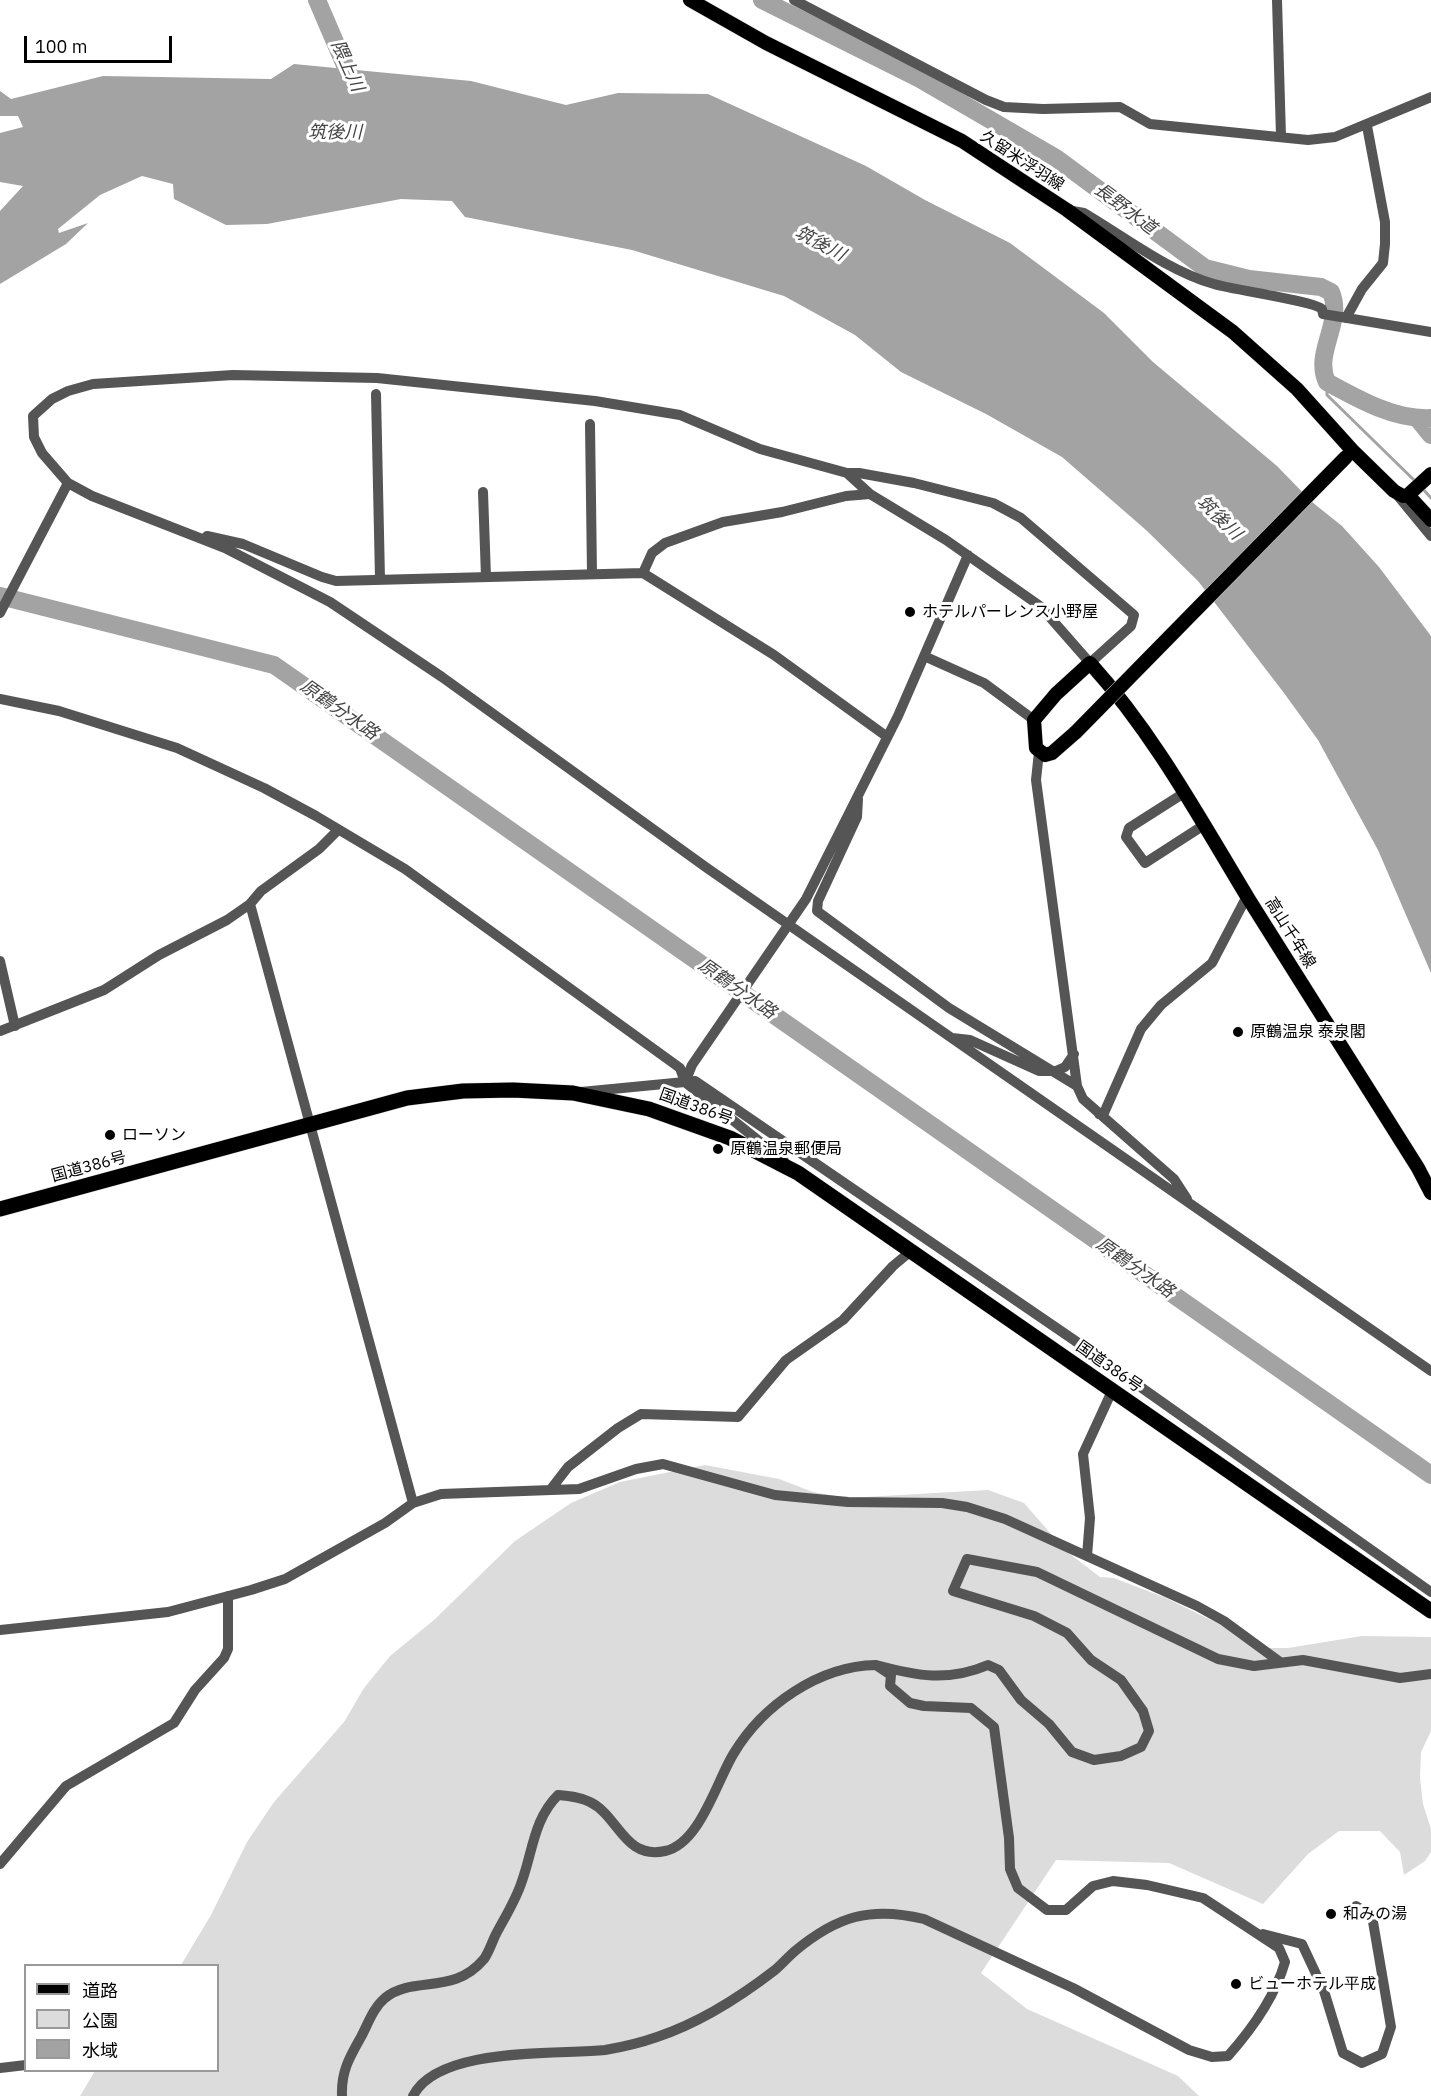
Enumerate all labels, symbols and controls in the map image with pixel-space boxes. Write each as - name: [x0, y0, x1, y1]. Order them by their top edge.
- scale bar: [27, 24, 176, 62]
- text: 100 m: [35, 35, 87, 58]
- water label: 隈上川: [326, 37, 368, 95]
- water label: 筑後川: [308, 122, 362, 144]
- street label: 久留米浮羽線: [977, 127, 1067, 195]
- water label: 長野水道: [1090, 179, 1160, 239]
- water label: 筑後川: [791, 222, 849, 266]
- water label: 筑後川: [1192, 491, 1246, 545]
- place label: ホテルパーレンス小野屋: [922, 602, 1098, 622]
- marker: ホテルパーレンス小野屋: [903, 605, 917, 619]
- water label: 原鶴分水路: [296, 675, 382, 745]
- street label: 高山千年線: [1261, 894, 1319, 972]
- water label: 原鶴分水路: [694, 954, 780, 1024]
- place label: 原鶴温泉 泰泉閣: [1250, 1022, 1366, 1042]
- marker: 原鶴温泉 泰泉閣: [1231, 1025, 1245, 1039]
- street label: 国道386号: [657, 1085, 735, 1129]
- place label: ローソン: [122, 1125, 186, 1145]
- marker: ローソン: [103, 1128, 117, 1142]
- place label: 原鶴温泉郵便局: [730, 1139, 842, 1159]
- marker: 原鶴温泉郵便局: [711, 1142, 725, 1156]
- street label: 国道386号: [49, 1148, 129, 1186]
- water label: 原鶴分水路: [1092, 1233, 1178, 1303]
- street label: 国道386号: [1072, 1337, 1146, 1397]
- place label: 和みの湯: [1343, 1904, 1407, 1924]
- marker: 和みの湯: [1324, 1907, 1338, 1921]
- legend: [24, 1964, 219, 2072]
- place label: ビューホテル平成: [1248, 1974, 1376, 1994]
- marker: ビューホテル平成: [1229, 1977, 1243, 1991]
- text: 道路: [82, 1979, 118, 2002]
- text: 公園: [82, 2009, 118, 2032]
- text: 水域: [82, 2039, 118, 2062]

